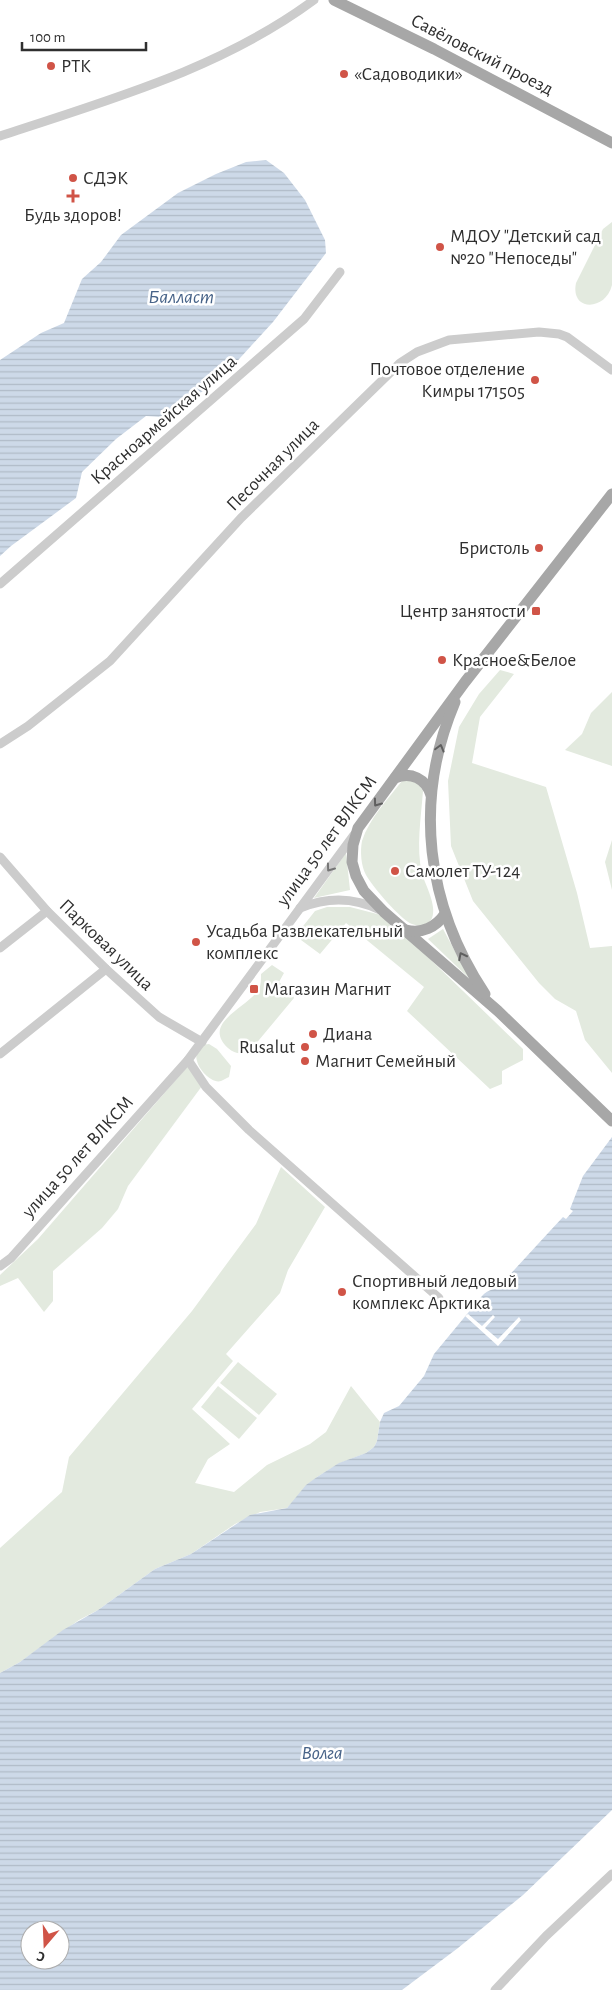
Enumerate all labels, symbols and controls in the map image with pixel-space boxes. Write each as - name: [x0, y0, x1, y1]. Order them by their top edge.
- street label: Савёловский проезд: [408, 11, 556, 99]
- scale bar: [22, 20, 146, 52]
- text: 100 m: [30, 30, 65, 45]
- place label: РТК: [61, 57, 91, 76]
- marker: РТК: [45, 60, 57, 72]
- place label: «Садоводики»: [354, 65, 463, 84]
- marker: «Садоводики»: [338, 68, 350, 80]
- place label: СДЭК: [83, 169, 128, 188]
- marker: СДЭК: [67, 172, 79, 184]
- marker: Будь здоров!: [67, 190, 79, 202]
- place label: Будь здоров!: [24, 206, 122, 225]
- place label: МДОУ "Детский сад №20 "Непоседы": [450, 227, 601, 268]
- marker: МДОУ "Детский сад №20 "Непоседы": [434, 241, 446, 253]
- water label: Балласт: [148, 287, 214, 307]
- street label: Красноармейская улица: [88, 352, 241, 488]
- place label: Почтовое отделение Кимры 171505: [370, 360, 525, 401]
- marker: Почтовое отделение Кимры 171505: [529, 374, 541, 386]
- street label: Песочная улица: [223, 415, 323, 515]
- place label: Бристоль: [459, 539, 529, 558]
- marker: Бристоль: [533, 542, 545, 554]
- place label: Центр занятости: [399, 602, 526, 621]
- marker: Центр занятости: [530, 605, 542, 617]
- place label: Красное&Белое: [452, 651, 576, 670]
- marker: Красное&Белое: [436, 654, 448, 666]
- one-way arrow: [434, 744, 444, 752]
- street label: улица 50 лет ВЛКСМ: [273, 772, 381, 910]
- one-way arrow: [374, 797, 383, 807]
- one-way arrow: [327, 862, 335, 871]
- place label: Самолет ТУ-124: [405, 862, 520, 881]
- marker: Самолет ТУ-124: [389, 865, 401, 877]
- street label: Парковая улица: [55, 896, 157, 995]
- place label: Усадьба Развлекательный комплекс: [206, 922, 403, 963]
- marker: Усадьба Развлекательный комплекс: [190, 936, 202, 948]
- one-way arrow: [458, 952, 469, 961]
- place label: Магазин Магнит: [264, 980, 391, 999]
- marker: Магазин Магнит: [248, 983, 260, 995]
- place label: Диана: [323, 1025, 373, 1044]
- marker: Диана: [307, 1028, 319, 1040]
- place label: Rusalut: [239, 1038, 295, 1057]
- marker: Rusalut: [299, 1041, 311, 1053]
- place label: Магнит Семейный: [315, 1052, 456, 1071]
- marker: Магнит Семейный: [299, 1055, 311, 1067]
- street label: улица 50 лет ВЛКСМ: [18, 1093, 137, 1222]
- place label: Спортивный ледовый комплекс Арктика: [352, 1272, 517, 1313]
- marker: Спортивный ледовый комплекс Арктика: [336, 1286, 348, 1298]
- water label: Волга: [301, 1743, 343, 1763]
- north arrow: [20, 1920, 70, 1970]
- text: С: [35, 1948, 47, 1964]

